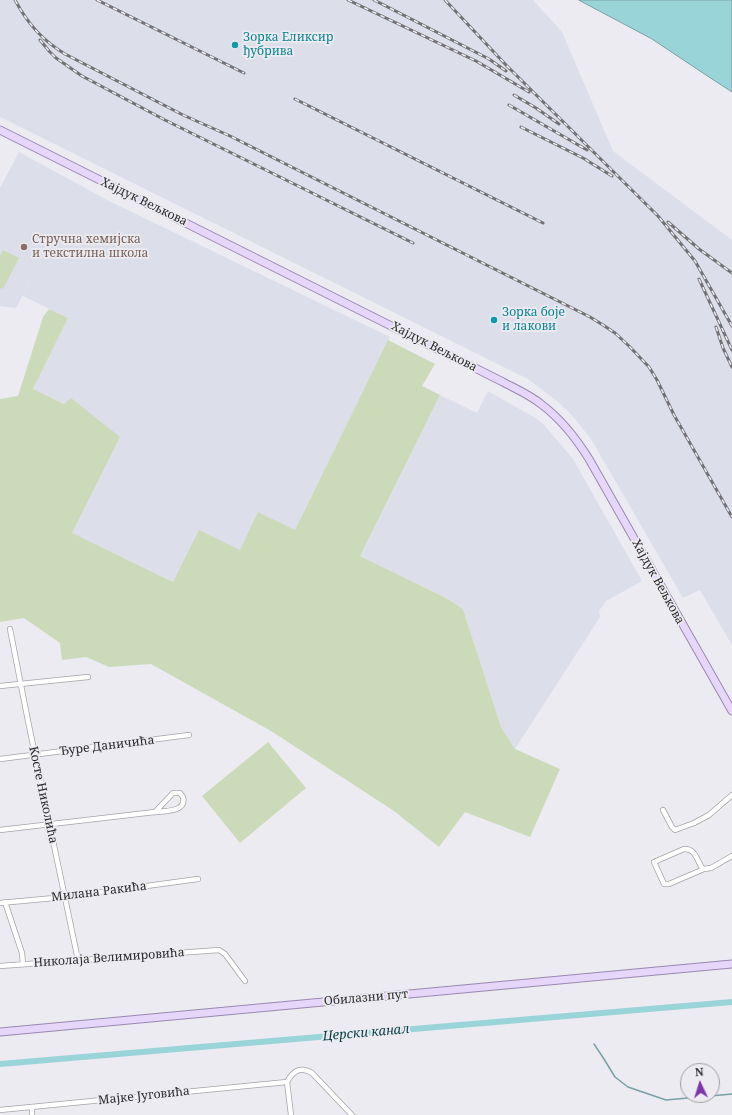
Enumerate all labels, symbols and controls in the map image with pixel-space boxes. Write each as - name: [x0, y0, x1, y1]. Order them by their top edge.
- place label: Зорка Еликсир ђубрива: [243, 31, 334, 59]
- marker: Зорка Еликсир ђубрива: [230, 40, 240, 50]
- street label: Хајдук Вељкова: [98, 175, 190, 229]
- place label: Стручна хемијска и текстилна школа: [32, 233, 148, 261]
- marker: Стручна хемијска и текстилна школа: [19, 242, 29, 252]
- place label: Зорка боје и лакови: [502, 306, 565, 334]
- marker: Зорка боје и лакови: [489, 315, 499, 325]
- street label: Хајдук Вељкова: [389, 319, 479, 375]
- street label: Хајдук Вељкова: [629, 537, 687, 627]
- street label: Ђуре Даничића: [59, 733, 155, 759]
- street label: Косте Николића: [26, 745, 60, 845]
- street label: Милана Ракића: [51, 879, 147, 905]
- street label: Николаја Велимировића: [33, 946, 185, 970]
- street label: Обилазни пут: [323, 987, 409, 1009]
- water label: Церски канал: [322, 1021, 410, 1045]
- north arrow: [680, 1063, 720, 1103]
- text: N: [694, 1064, 704, 1079]
- street label: Мајке Југовића: [97, 1084, 191, 1108]

